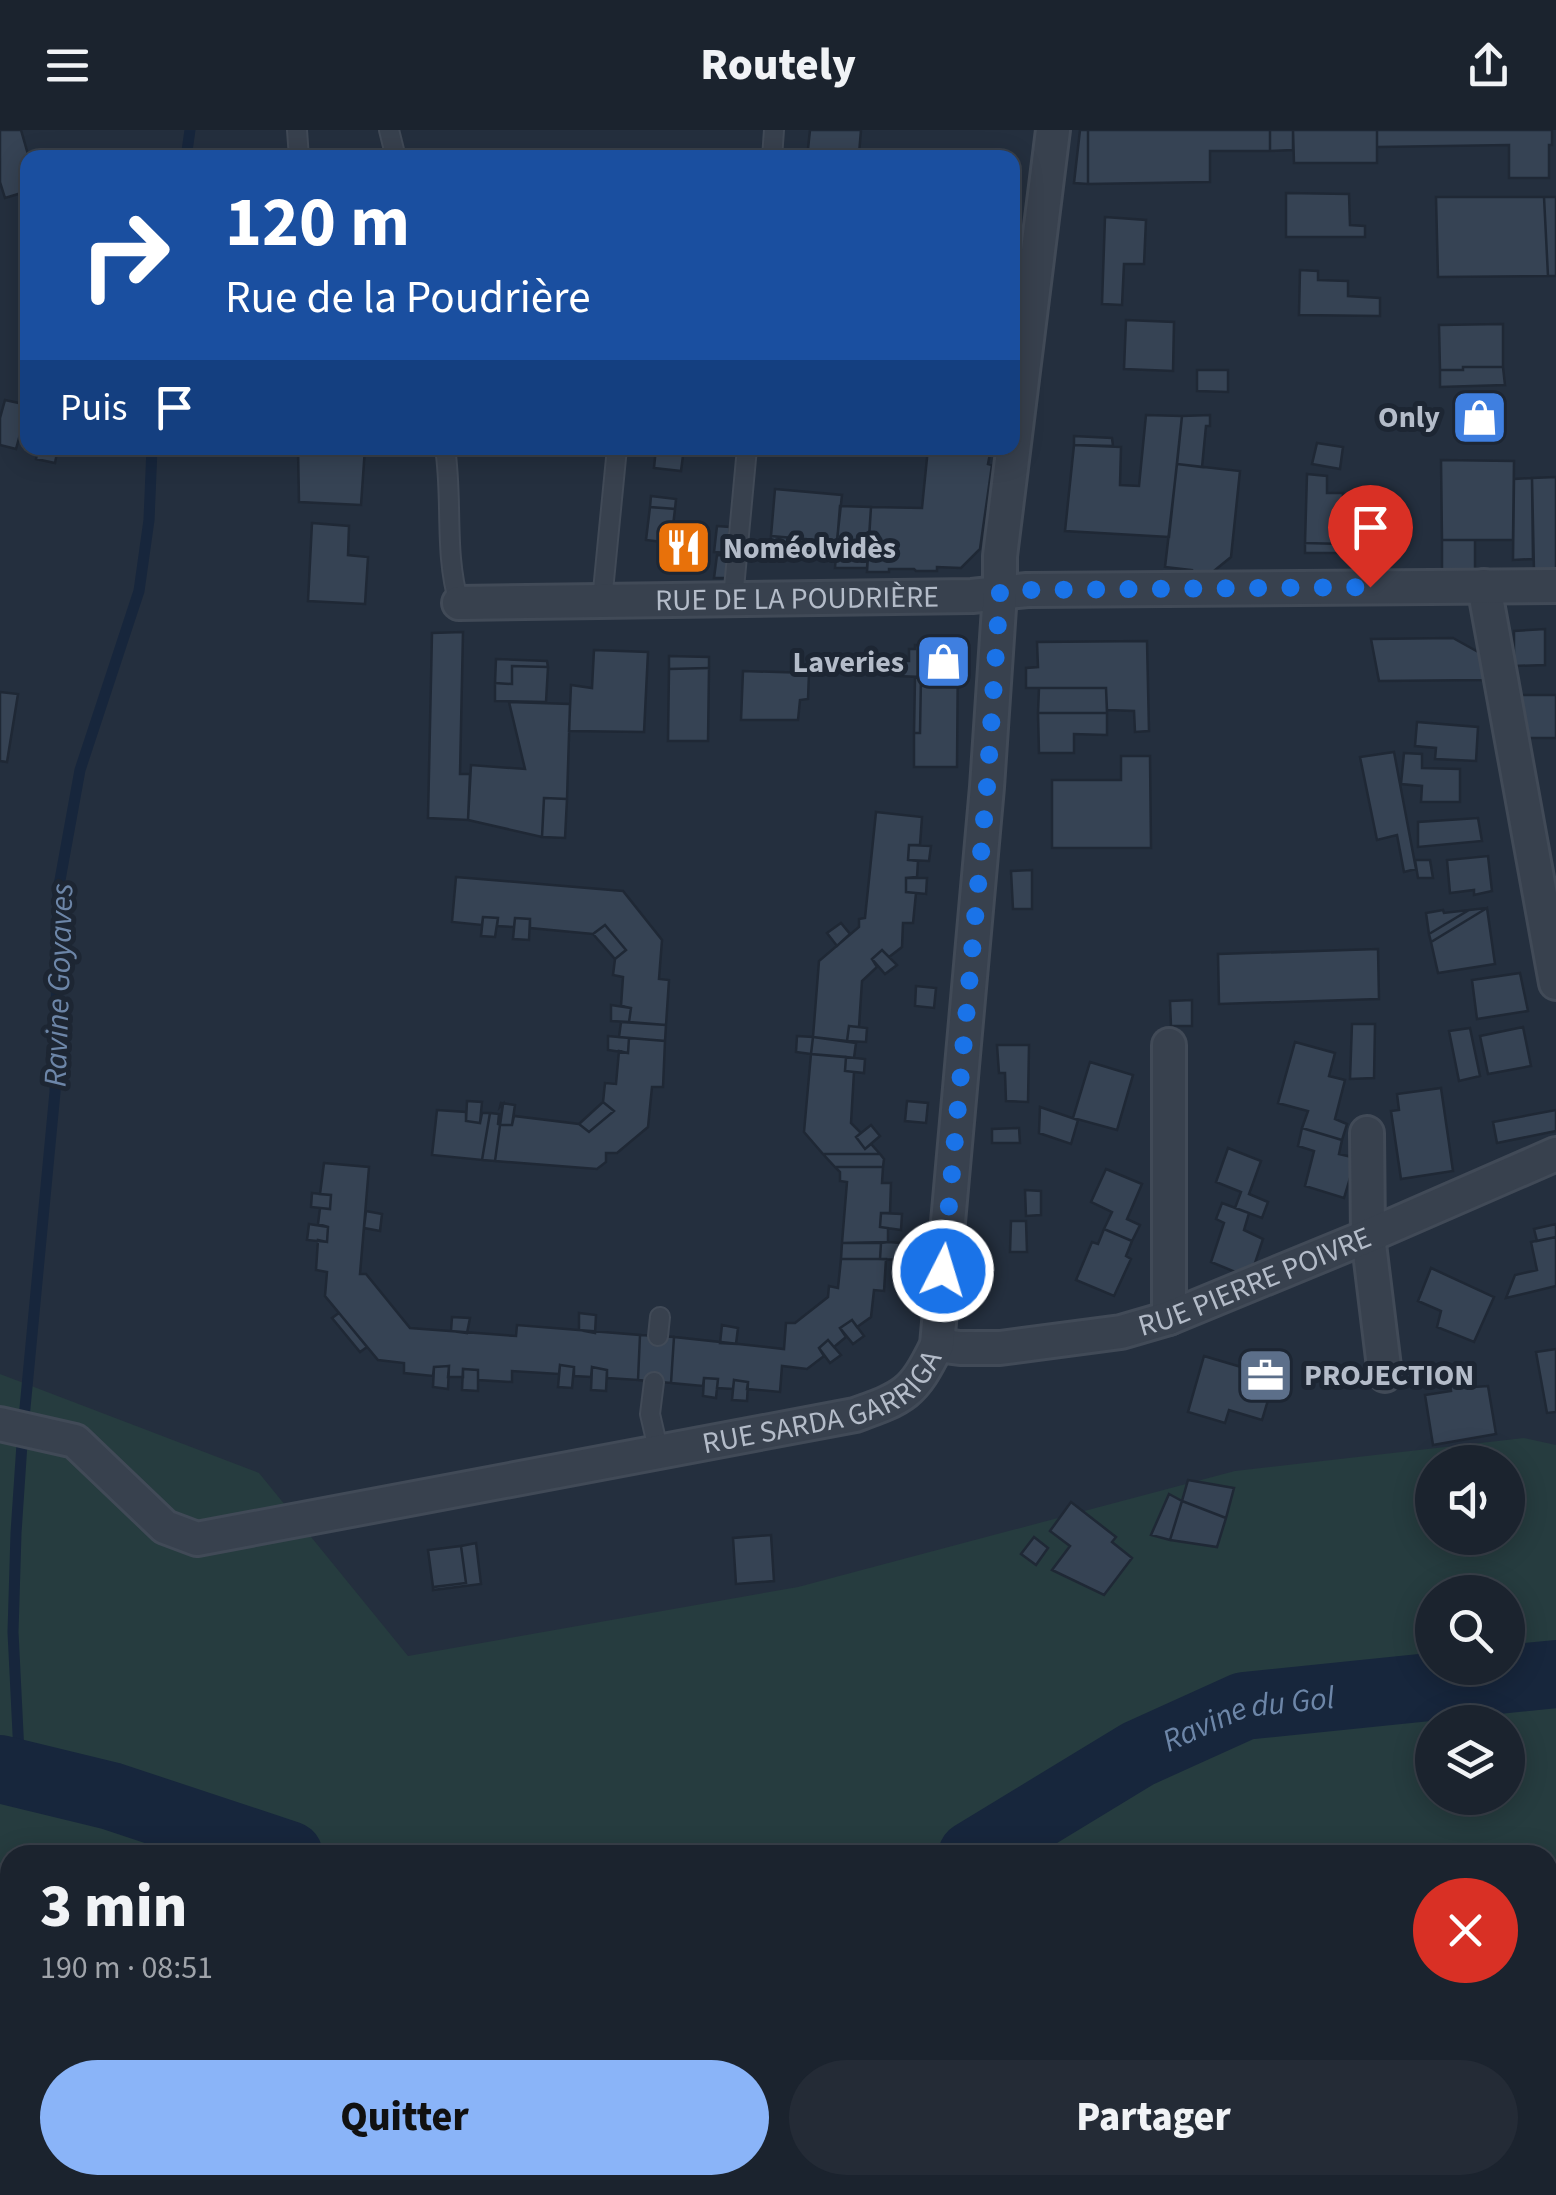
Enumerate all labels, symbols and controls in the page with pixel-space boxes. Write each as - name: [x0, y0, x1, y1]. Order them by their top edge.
- text: Routely: [700, 33, 856, 97]
- icon: menu: [40, 38, 95, 93]
- icon: share: [1461, 38, 1516, 93]
- text: 120 m: [225, 173, 410, 273]
- icon: right: [60, 190, 190, 320]
- text: Rue de la Poudrière: [225, 266, 591, 330]
- icon: arrive: [147, 380, 202, 435]
- text: Puis: [60, 381, 127, 435]
- shop icon: Only: [1449, 387, 1509, 447]
- place label: Only: [1378, 396, 1440, 439]
- pin: [1328, 485, 1413, 588]
- icon: arrive: [1343, 500, 1398, 555]
- restaurant icon: Noméolvidès: [654, 518, 714, 578]
- place label: Noméolvidès: [723, 527, 896, 570]
- street label: RUE DE LA POUDRIÈRE: [655, 575, 939, 622]
- shop icon: Laveries: [913, 632, 973, 692]
- place label: Laveries: [793, 641, 904, 684]
- water label: Ravine Goyaves: [32, 882, 86, 1088]
- street label: RUE PIERRE POIVRE: [1133, 1216, 1378, 1348]
- position arrow: [891, 1219, 995, 1323]
- street label: RUE SARDA GARRIGA: [699, 1342, 953, 1465]
- office icon: PROJECTION: [1235, 1345, 1295, 1405]
- place label: PROJECTION: [1304, 1354, 1474, 1397]
- map controls: [1415, 1445, 1525, 1815]
- button: sound: [1415, 1445, 1525, 1555]
- button: search: [1415, 1575, 1525, 1685]
- water label: Ravine du Gol: [1155, 1675, 1337, 1764]
- button: layers: [1415, 1705, 1525, 1815]
- text: 3 min: [40, 1865, 187, 1950]
- button: close: [1413, 1878, 1518, 1983]
- text: 190 m · 08:51: [40, 1945, 213, 1991]
- button: Quitter: [40, 2060, 769, 2175]
- button: Partager: [789, 2060, 1518, 2175]

